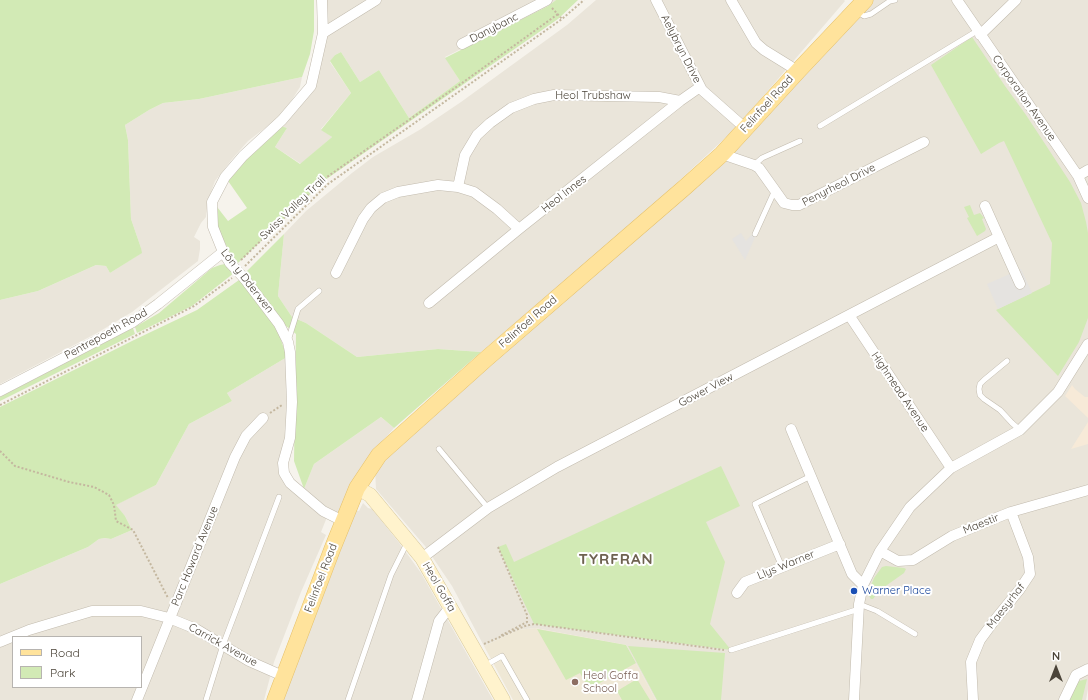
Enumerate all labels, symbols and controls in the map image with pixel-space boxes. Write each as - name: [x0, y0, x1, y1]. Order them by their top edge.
- street label: Danybanc: [468, 10, 520, 46]
- street label: Aelybryn Drive: [658, 13, 704, 85]
- street label: Corporation Avenue: [989, 52, 1059, 144]
- street label: Felinfoel Road: [738, 73, 796, 135]
- street label: Heol Trubshaw: [555, 89, 631, 103]
- street label: Penyrheol Drive: [800, 161, 878, 209]
- street label: Heol Innes: [539, 172, 589, 216]
- street label: Swiss Valley Trail: [257, 173, 329, 243]
- street label: Lôn y Dderwen: [218, 246, 276, 316]
- street label: Felinfoel Road: [496, 293, 560, 351]
- street label: Pentrepoeth Road: [62, 306, 150, 362]
- street label: Highmead Avenue: [868, 349, 932, 435]
- street label: Gower View: [676, 370, 736, 410]
- street label: Parc Howard Avenue: [169, 504, 221, 608]
- street label: Maestir: [961, 511, 1001, 537]
- street label: Felinfoel Road: [302, 542, 340, 614]
- street label: Llys Warner: [755, 548, 817, 582]
- district label: TYRFRAN: [578, 550, 654, 568]
- street label: Heol Goffa: [419, 560, 459, 614]
- street label: Maesyrhaf: [984, 580, 1028, 632]
- place label: Warner Place: [862, 584, 931, 598]
- marker: Warner Place: [849, 586, 859, 596]
- street label: Carrick Avenue: [186, 621, 260, 669]
- legend: [12, 636, 142, 688]
- text: Road: [50, 645, 80, 660]
- north arrow: [1036, 648, 1076, 688]
- text: N: [1052, 649, 1060, 663]
- text: Park: [50, 665, 75, 680]
- place label: Heol Goffa School: [583, 669, 638, 695]
- marker: Heol Goffa School: [570, 677, 580, 687]

